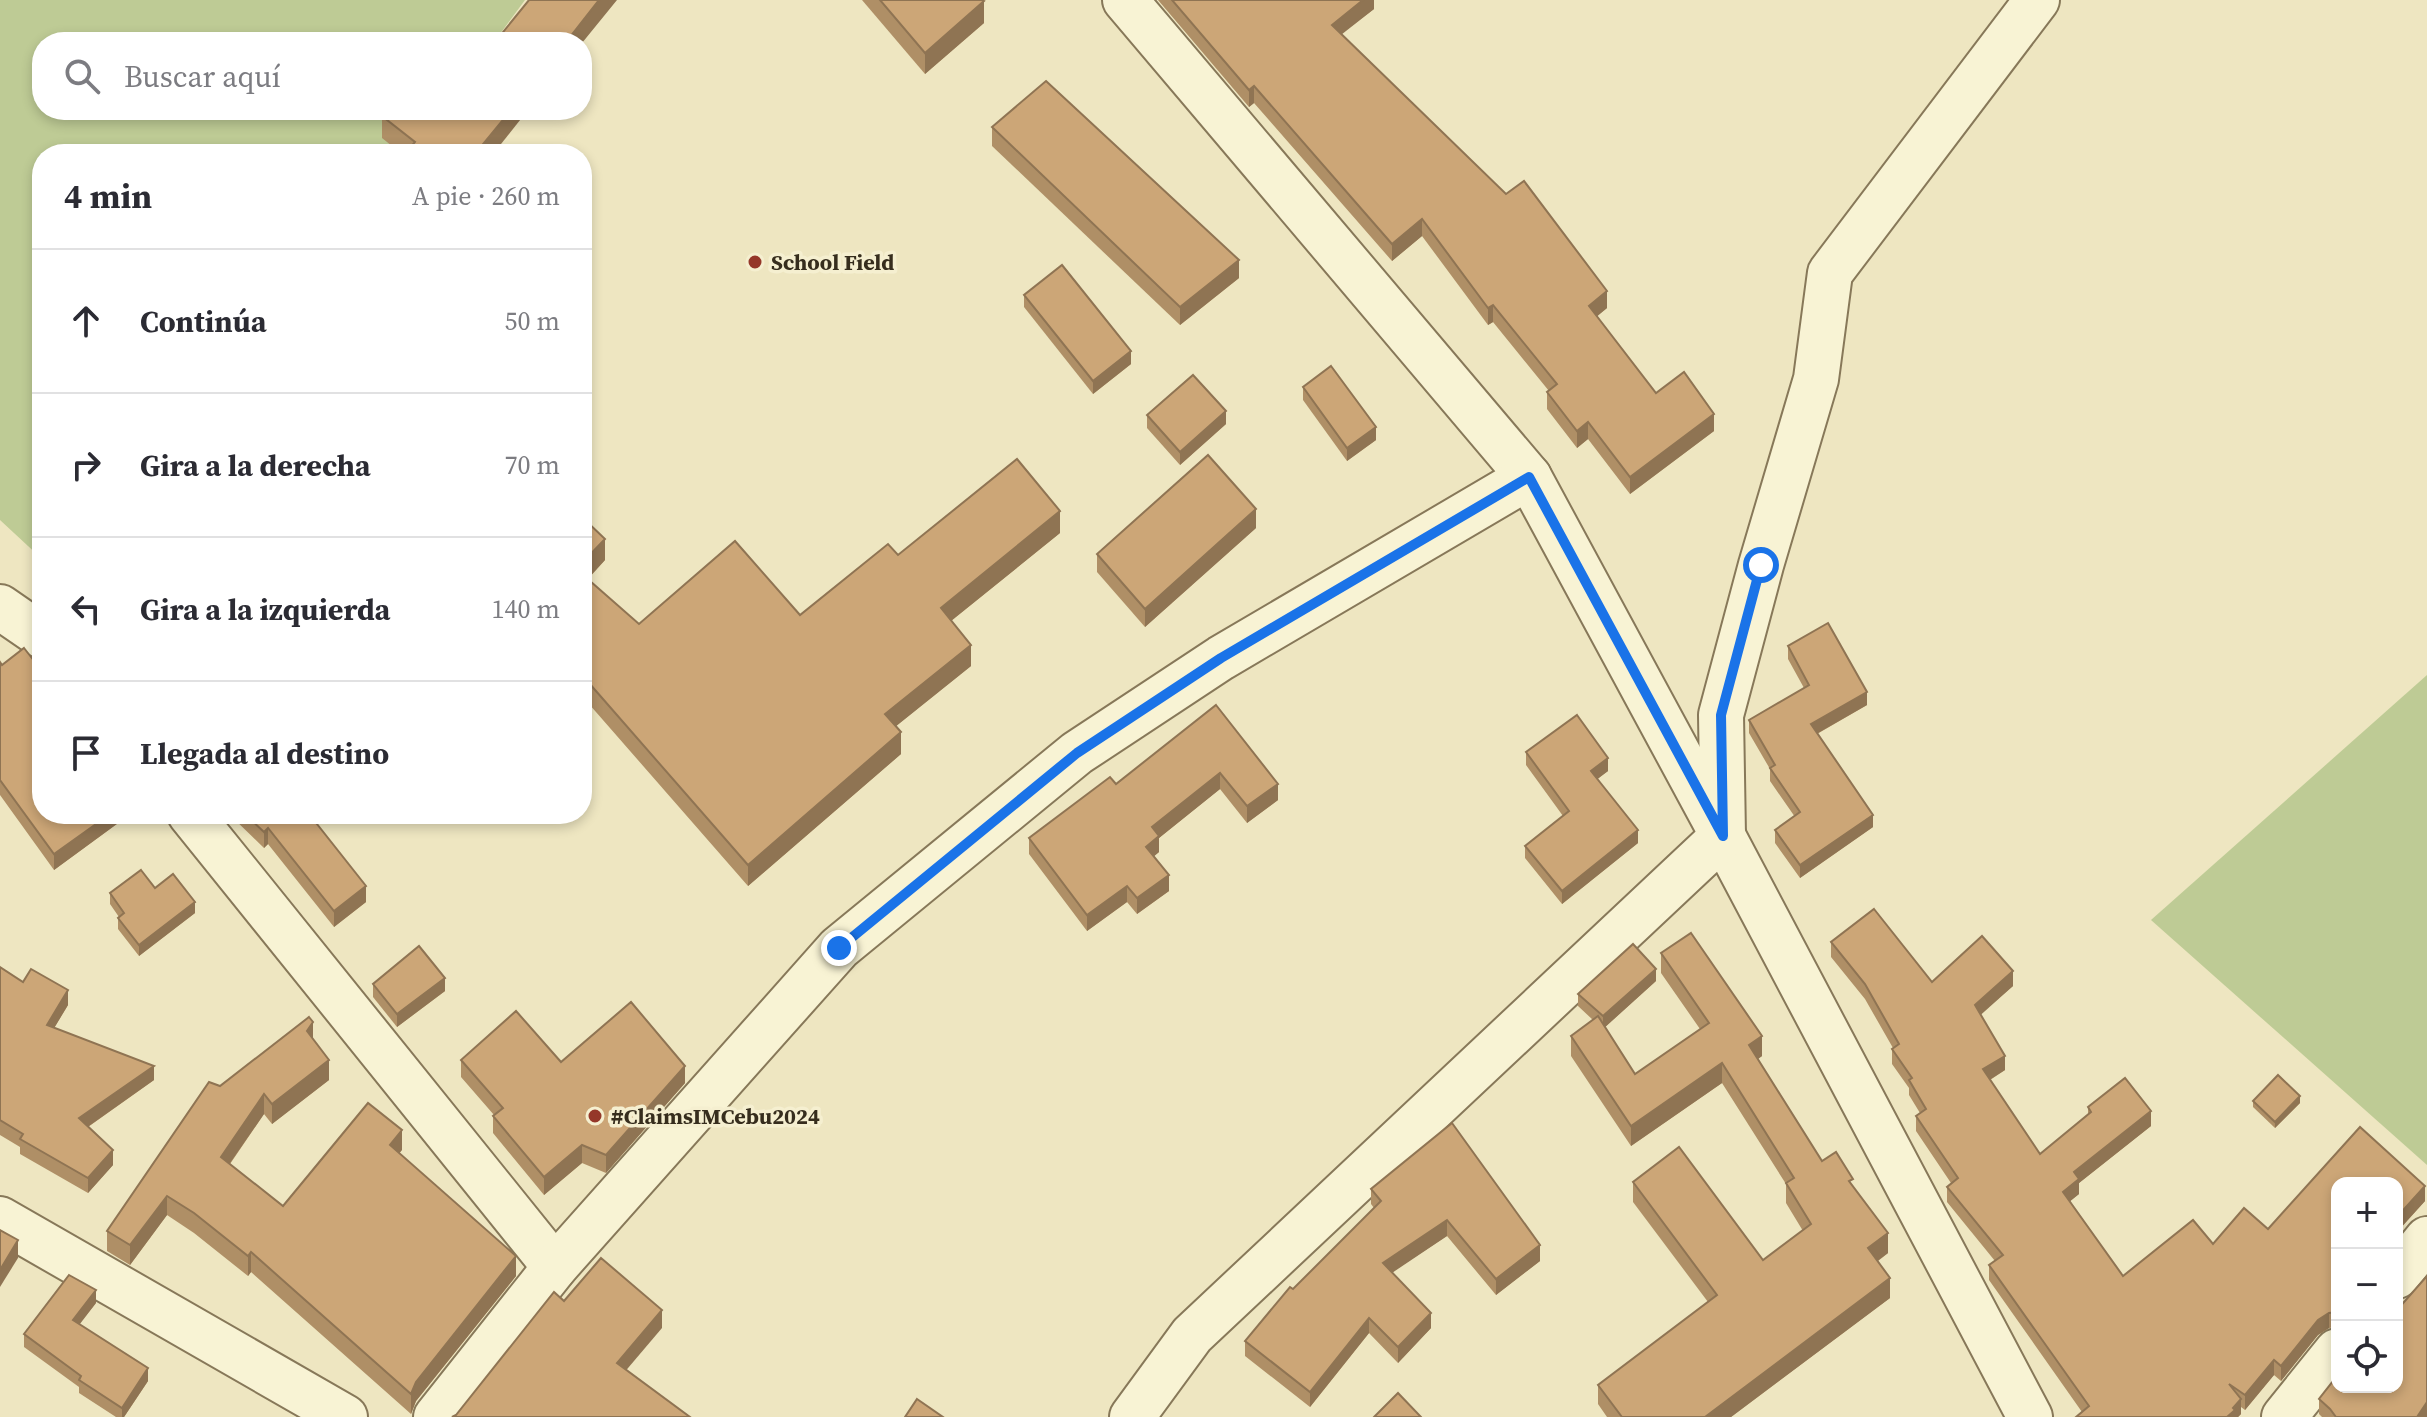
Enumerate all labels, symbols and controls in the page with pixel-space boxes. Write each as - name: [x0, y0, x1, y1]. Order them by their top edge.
- search box: [32, 32, 592, 120]
- icon: search: [60, 54, 104, 98]
- text: Buscar aquí: [124, 56, 281, 97]
- text: 4 min: [64, 173, 152, 219]
- text: A pie · 260 m: [412, 178, 560, 214]
- place label: School Field: [771, 247, 894, 277]
- marker: School Field: [746, 253, 764, 271]
- icon: ahead: [64, 299, 108, 343]
- text: Continúa: [140, 301, 267, 342]
- text: 50 m: [505, 303, 560, 339]
- icon: right: [64, 443, 108, 487]
- text: Gira a la derecha: [140, 445, 371, 486]
- text: 70 m: [505, 447, 560, 483]
- route start: [1743, 547, 1779, 583]
- icon: left: [64, 587, 108, 631]
- text: Gira a la izquierda: [140, 589, 390, 630]
- text: 140 m: [492, 591, 560, 627]
- icon: arrive: [64, 731, 108, 775]
- text: Llegada al destino: [140, 733, 389, 774]
- route end: [821, 930, 857, 966]
- place label: #ClaimsIMCebu2024: [611, 1101, 820, 1131]
- marker: #ClaimsIMCebu2024: [586, 1107, 604, 1125]
- map controls: [2331, 1177, 2403, 1393]
- button: +: [2331, 1177, 2403, 1249]
- button: −: [2331, 1249, 2403, 1321]
- button: locate: [2331, 1321, 2403, 1393]

